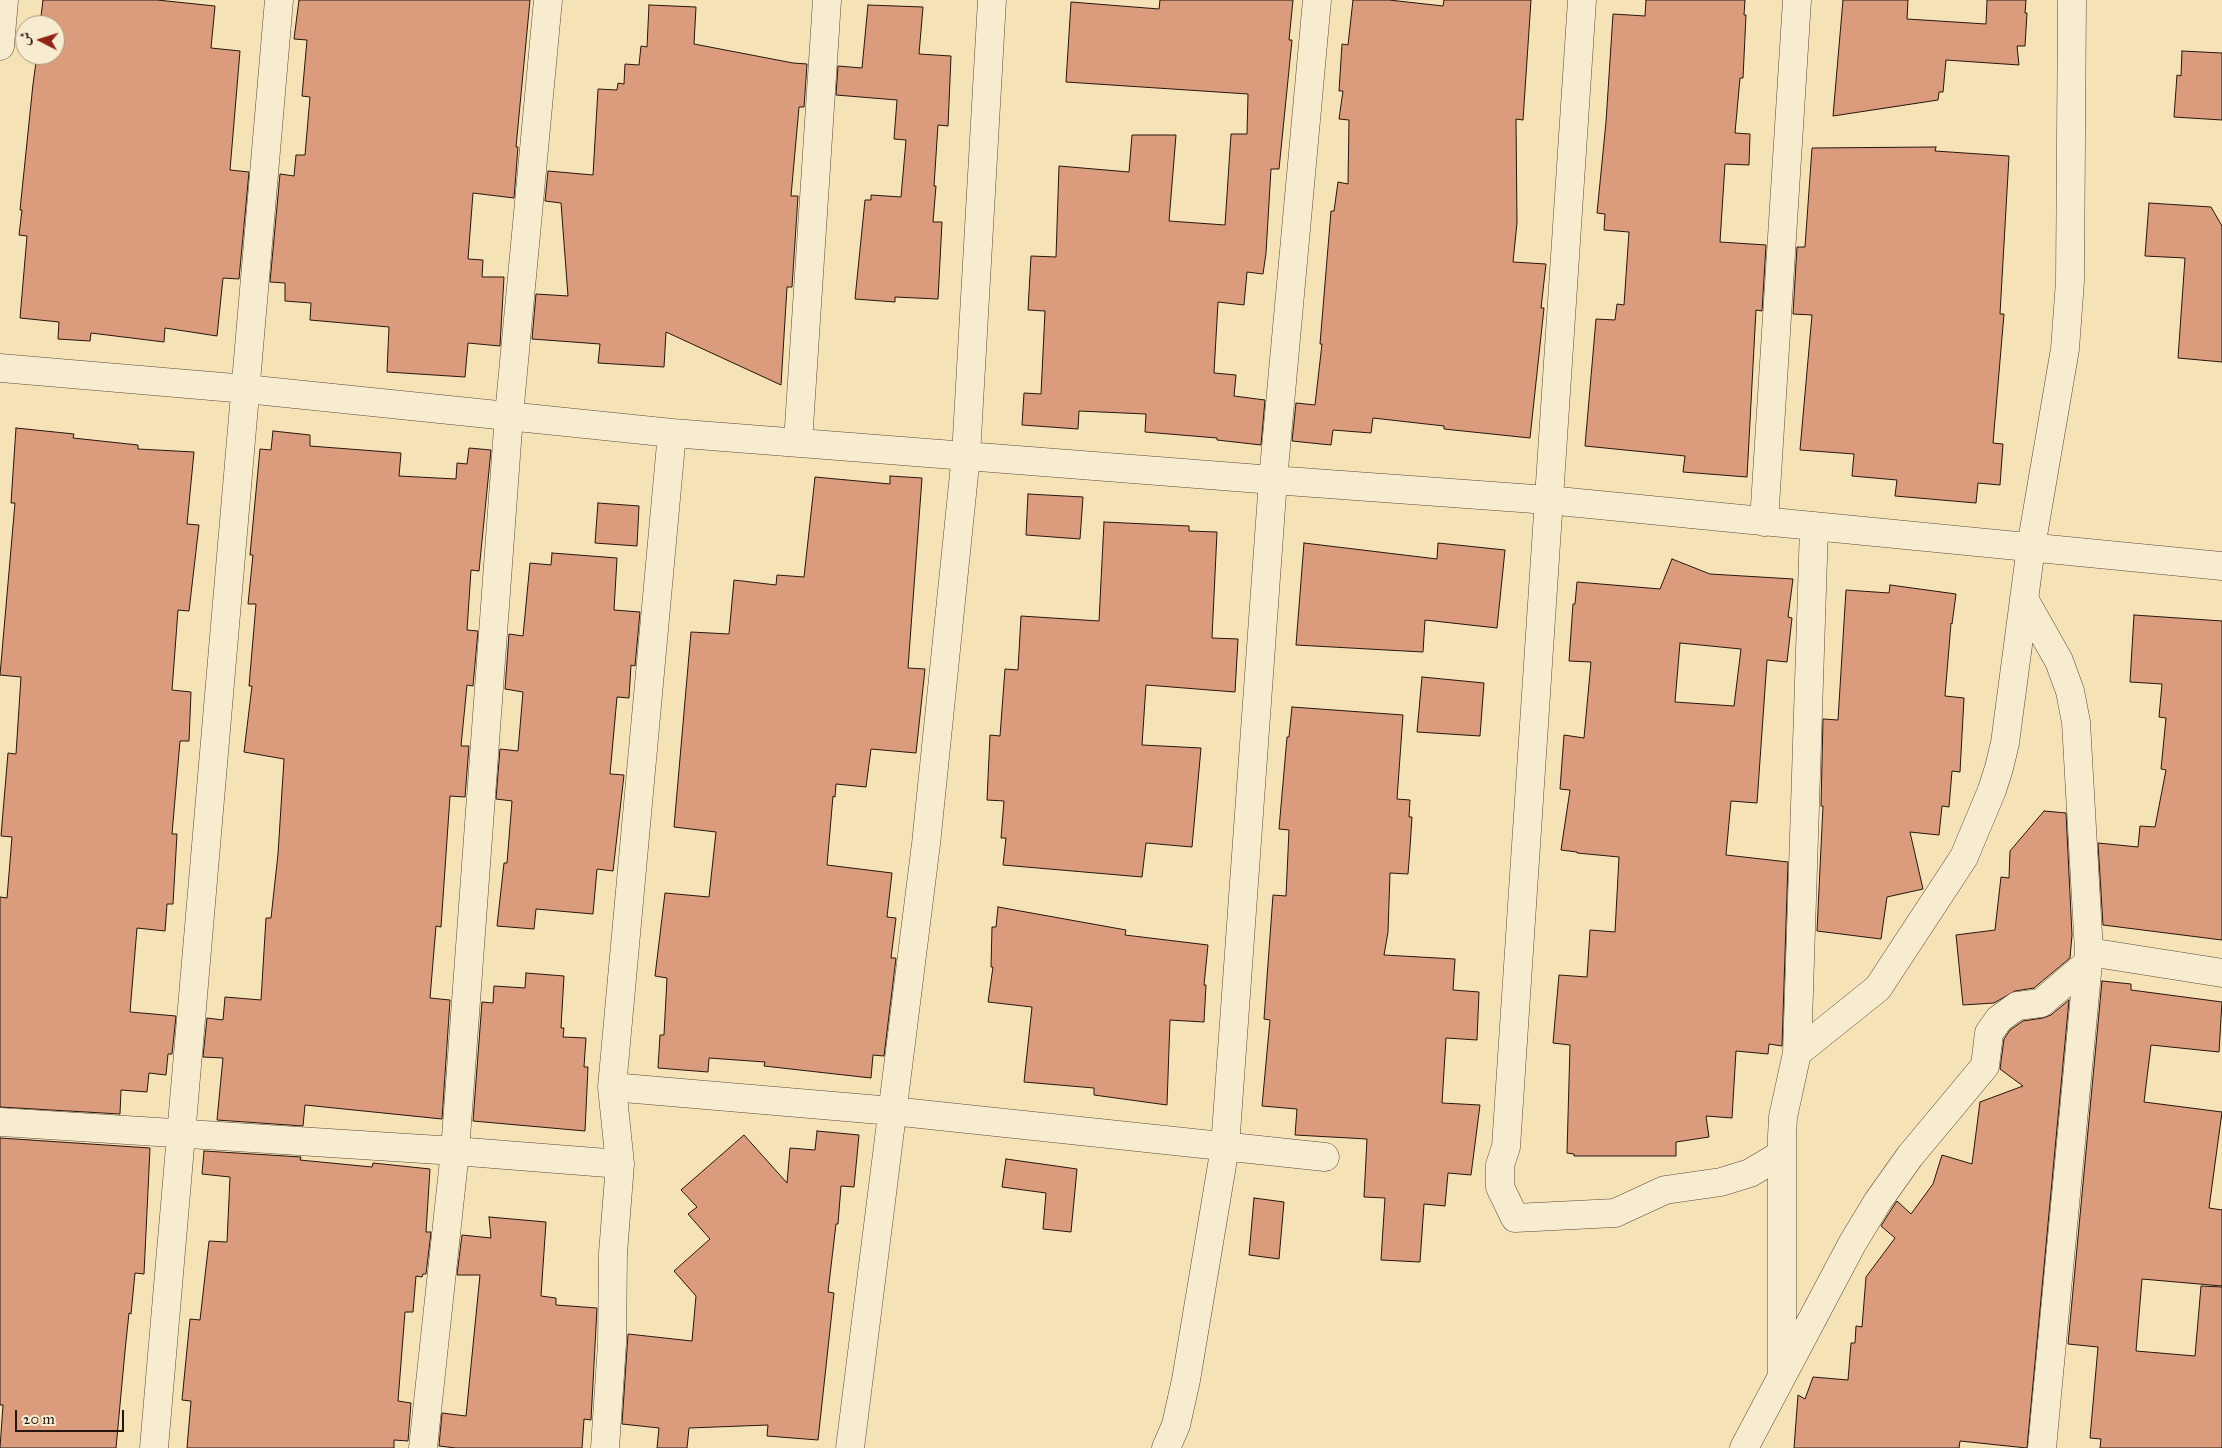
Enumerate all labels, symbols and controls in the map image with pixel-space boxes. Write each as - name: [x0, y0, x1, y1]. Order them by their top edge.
- north arrow: [15, 15, 65, 65]
- text: ش: [16, 31, 35, 46]
- scale bar: [18, 1400, 126, 1432]
- text: 20 m: [23, 1410, 55, 1428]

